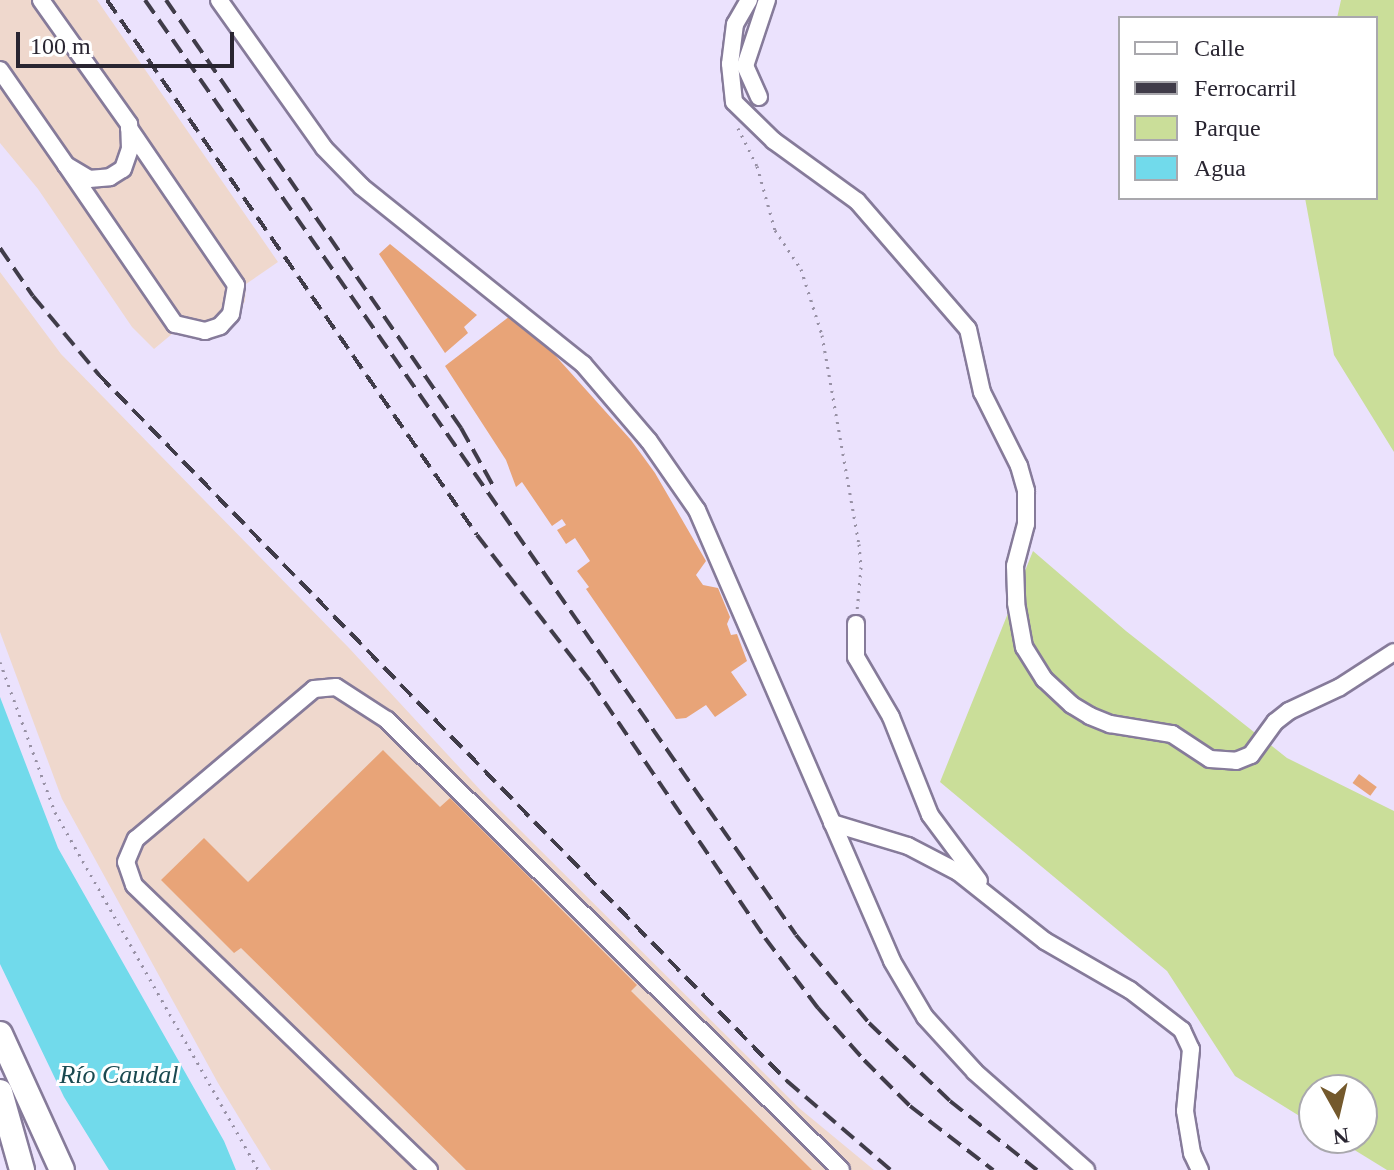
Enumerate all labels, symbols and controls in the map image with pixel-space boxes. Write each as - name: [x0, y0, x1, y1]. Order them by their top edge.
- scale bar: [20, 16, 238, 66]
- legend: [1118, 16, 1378, 200]
- text: 100 m: [30, 33, 91, 59]
- text: Calle: [1194, 35, 1245, 61]
- text: Ferrocarril: [1194, 75, 1297, 101]
- text: Parque: [1194, 115, 1261, 141]
- text: Agua: [1194, 155, 1246, 181]
- water label: Río Caudal: [59, 1059, 179, 1091]
- north arrow: [1298, 1074, 1378, 1154]
- text: N: [1332, 1123, 1351, 1150]

